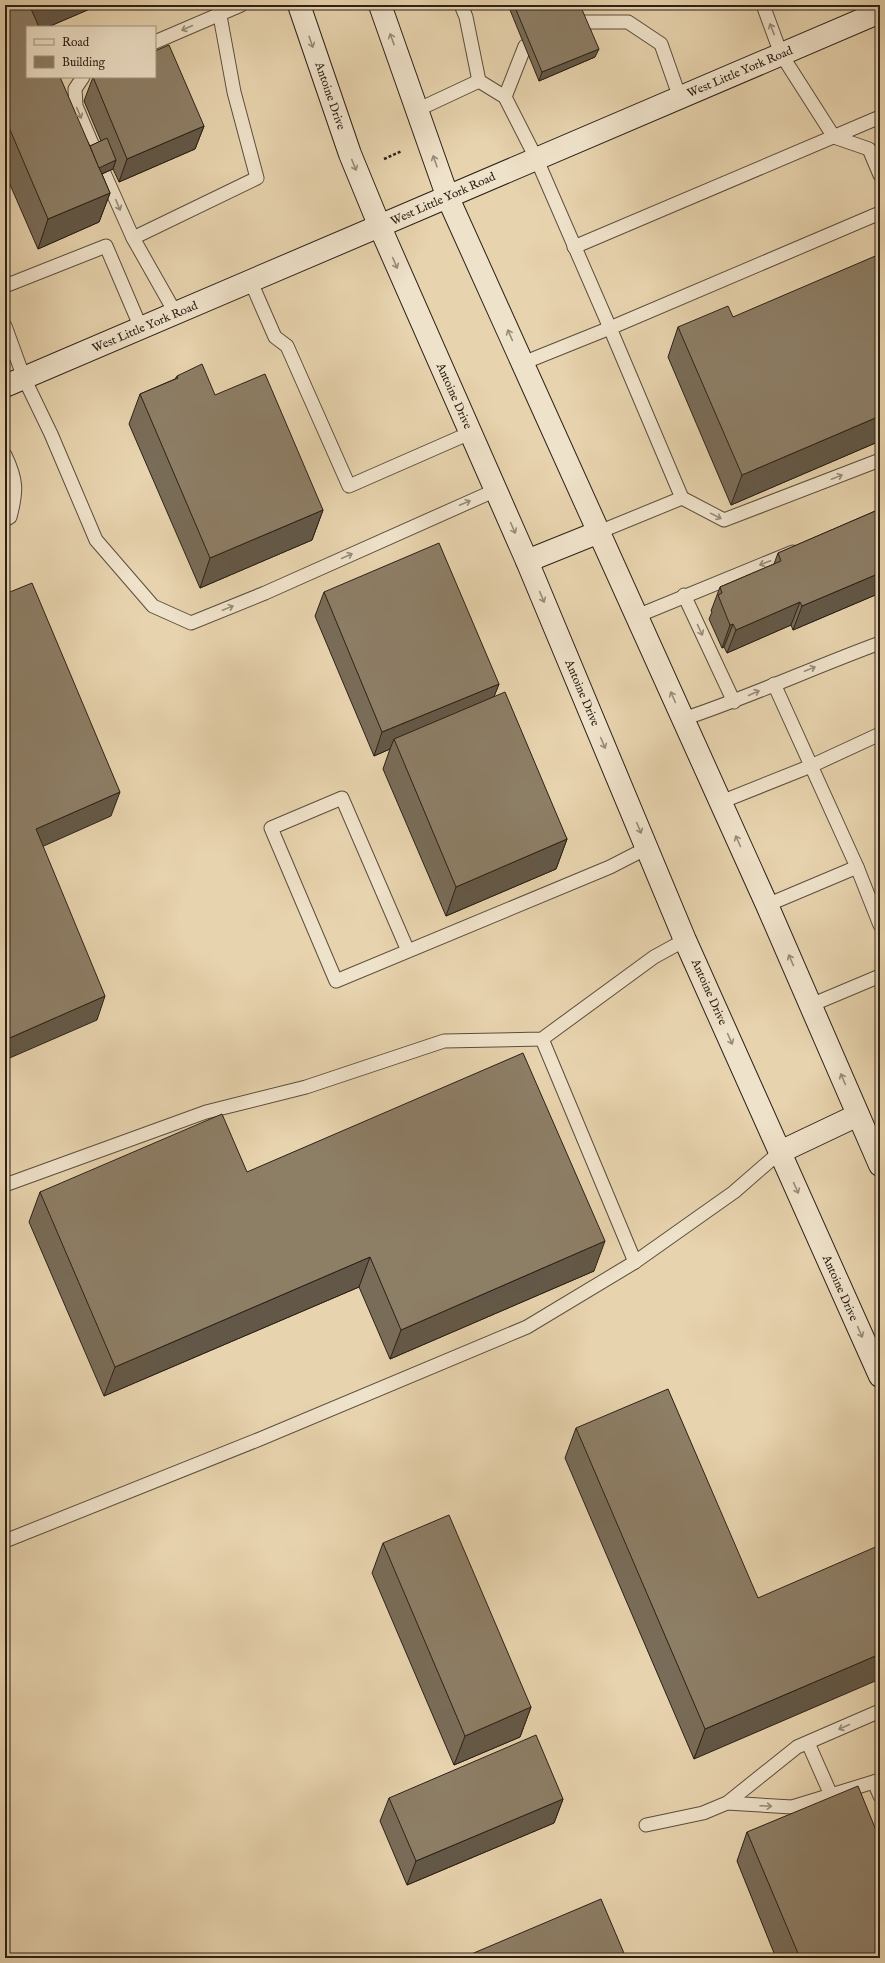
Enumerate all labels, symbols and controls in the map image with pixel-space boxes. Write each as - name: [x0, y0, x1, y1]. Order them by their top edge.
- one-way arrow: [768, 23, 775, 36]
- one-way arrow: [182, 25, 194, 32]
- legend: [26, 26, 156, 78]
- one-way arrow: [388, 32, 395, 45]
- text: Road: [62, 35, 90, 50]
- one-way arrow: [308, 36, 316, 48]
- street label: West Little York Road: [685, 43, 795, 101]
- text: Building: [62, 55, 106, 70]
- street label: Antoine Drive: [311, 59, 349, 132]
- one-way arrow: [76, 106, 83, 118]
- one-way arrow: [431, 155, 439, 167]
- one-way arrow: [351, 158, 358, 170]
- street label: West Little York Road: [388, 169, 498, 229]
- one-way arrow: [115, 199, 123, 211]
- one-way arrow: [392, 256, 399, 268]
- street label: West Little York Road: [90, 298, 200, 356]
- one-way arrow: [506, 329, 513, 341]
- street label: Antoine Drive: [432, 360, 475, 432]
- one-way arrow: [831, 473, 843, 480]
- one-way arrow: [459, 499, 471, 506]
- one-way arrow: [710, 513, 722, 520]
- one-way arrow: [509, 522, 517, 534]
- one-way arrow: [340, 552, 352, 560]
- one-way arrow: [760, 560, 772, 568]
- one-way arrow: [539, 590, 547, 602]
- one-way arrow: [221, 604, 233, 612]
- one-way arrow: [697, 624, 704, 636]
- street label: Antoine Drive: [561, 657, 603, 729]
- one-way arrow: [804, 665, 816, 672]
- one-way arrow: [748, 689, 760, 696]
- one-way arrow: [669, 691, 677, 703]
- one-way arrow: [600, 736, 607, 748]
- one-way arrow: [636, 822, 643, 834]
- one-way arrow: [734, 835, 741, 847]
- one-way arrow: [787, 954, 794, 966]
- street label: Antoine Drive: [687, 956, 730, 1028]
- one-way arrow: [727, 1033, 734, 1045]
- one-way arrow: [838, 1073, 846, 1085]
- one-way arrow: [793, 1181, 800, 1193]
- street label: Antoine Drive: [818, 1252, 861, 1324]
- one-way arrow: [857, 1326, 864, 1338]
- one-way arrow: [839, 1723, 851, 1731]
- one-way arrow: [759, 1802, 772, 1809]

